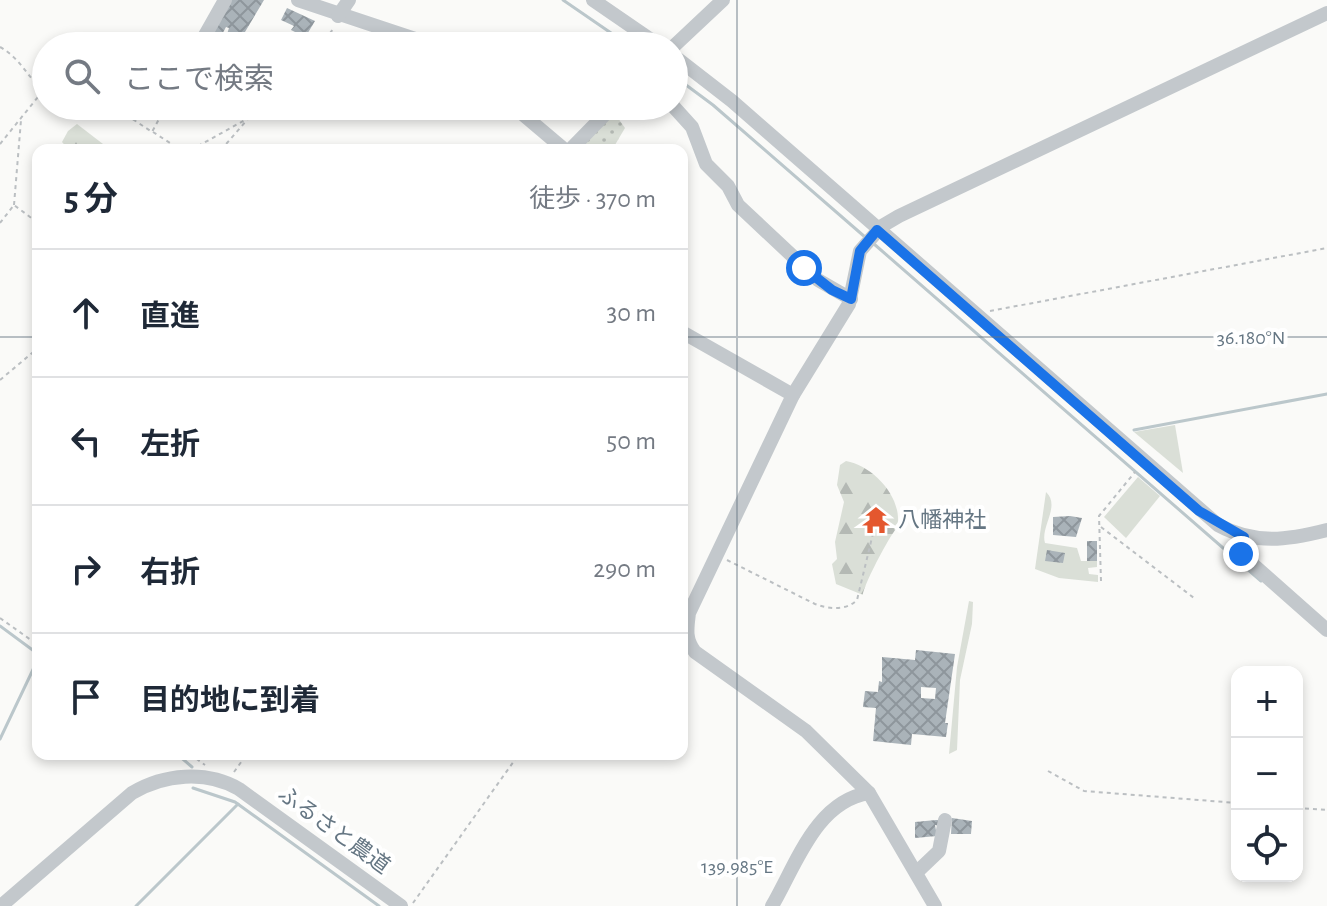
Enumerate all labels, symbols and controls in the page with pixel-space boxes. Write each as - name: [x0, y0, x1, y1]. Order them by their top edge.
- search box: [32, 32, 688, 120]
- icon: search: [60, 54, 104, 98]
- text: ここで検索: [124, 65, 274, 95]
- text: 5 分: [64, 183, 118, 217]
- text: 徒歩 · 370 m: [529, 186, 656, 212]
- route start: [786, 250, 822, 286]
- icon: ahead: [64, 291, 108, 335]
- text: 30 m: [606, 300, 656, 326]
- text: 直進: [140, 302, 200, 332]
- text: 36.180°N: [1217, 328, 1285, 348]
- icon: left: [64, 419, 108, 463]
- text: 50 m: [606, 428, 656, 454]
- text: 左折: [140, 430, 200, 460]
- temple icon: 八幡神社: [861, 505, 891, 535]
- place label: 八幡神社: [898, 508, 986, 531]
- route end: [1223, 536, 1259, 572]
- icon: right: [64, 547, 108, 591]
- text: 290 m: [593, 556, 656, 582]
- text: 右折: [140, 558, 200, 588]
- map controls: [1231, 666, 1303, 882]
- button: +: [1231, 666, 1303, 738]
- icon: arrive: [64, 675, 108, 719]
- text: 目的地に到着: [140, 686, 320, 716]
- button: −: [1231, 738, 1303, 810]
- street label: ふるさと農道: [274, 781, 394, 878]
- button: locate: [1231, 810, 1303, 882]
- text: 139.985°E: [701, 857, 773, 877]

